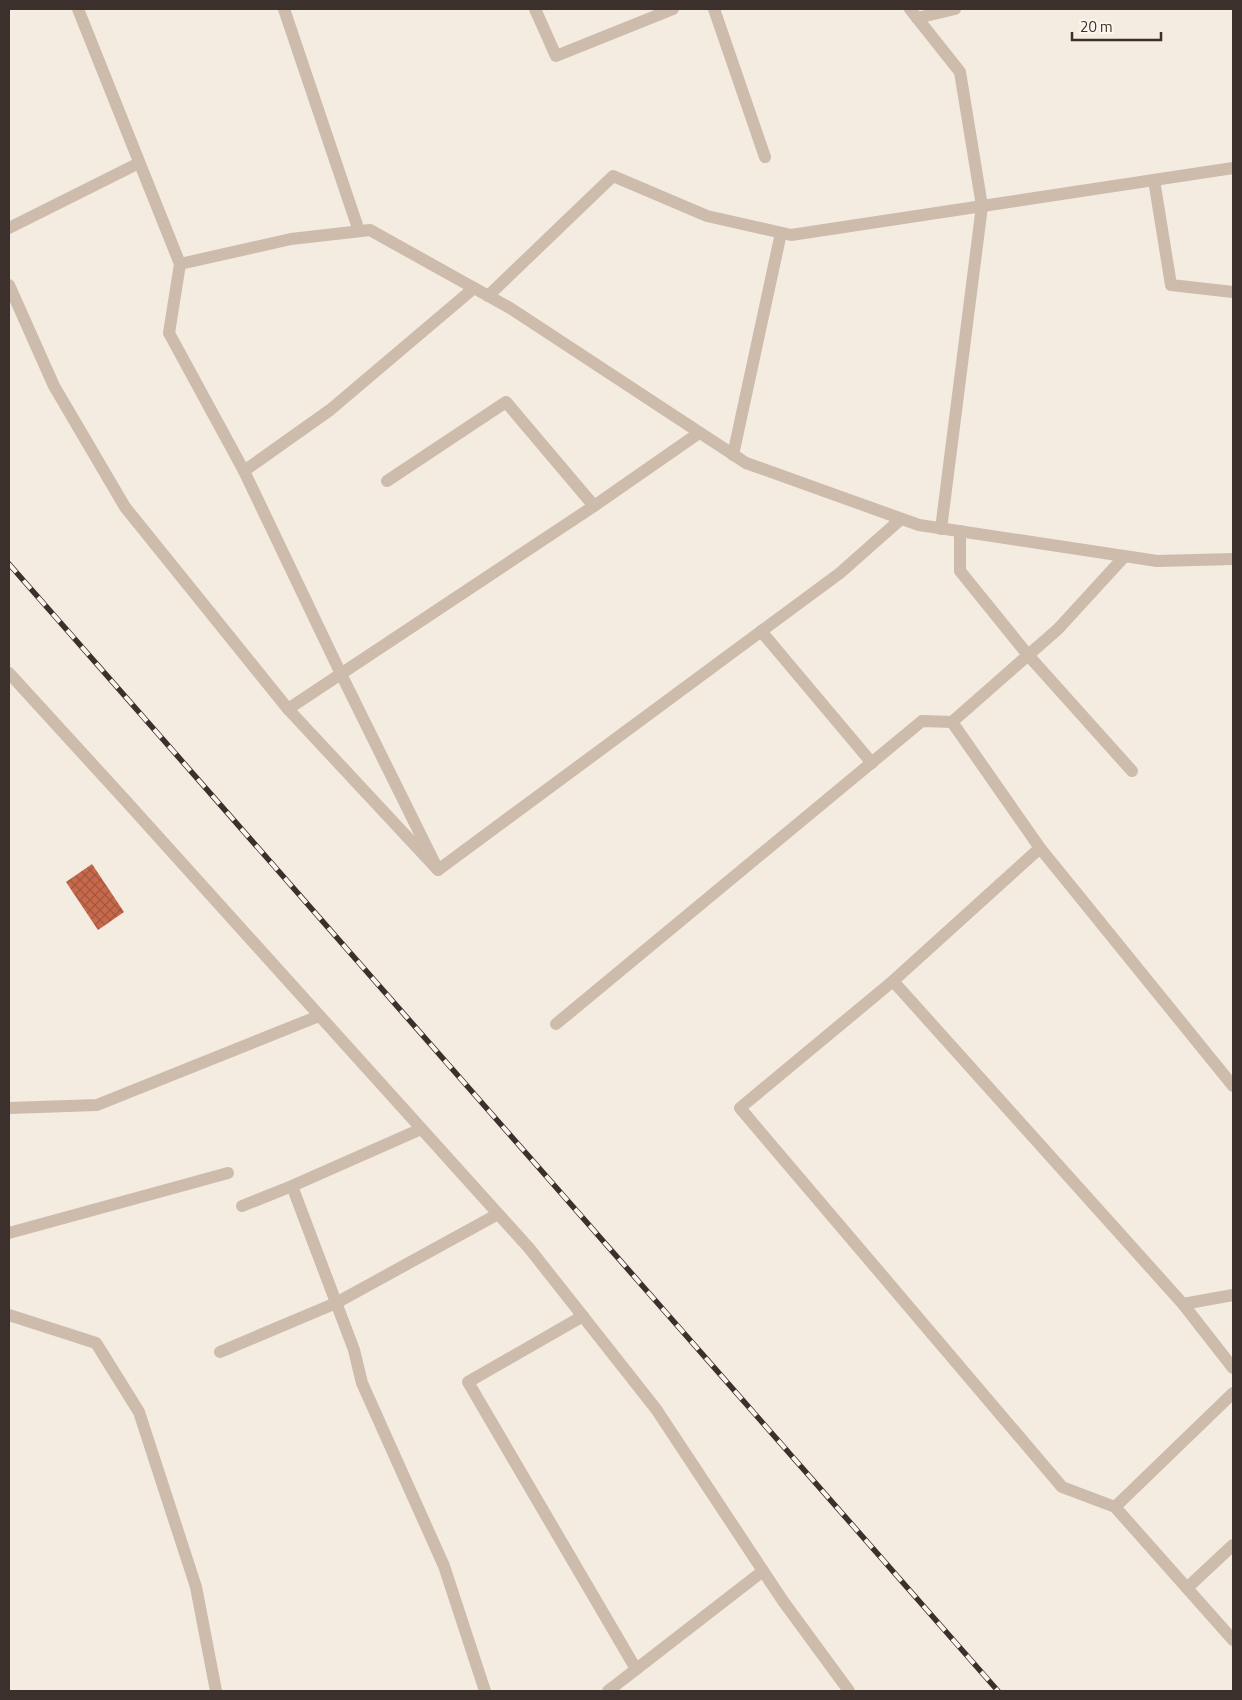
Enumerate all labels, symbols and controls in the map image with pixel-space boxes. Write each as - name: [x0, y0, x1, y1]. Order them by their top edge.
- scale bar: [1072, 10, 1161, 42]
- text: 20 m: [1080, 15, 1113, 38]

